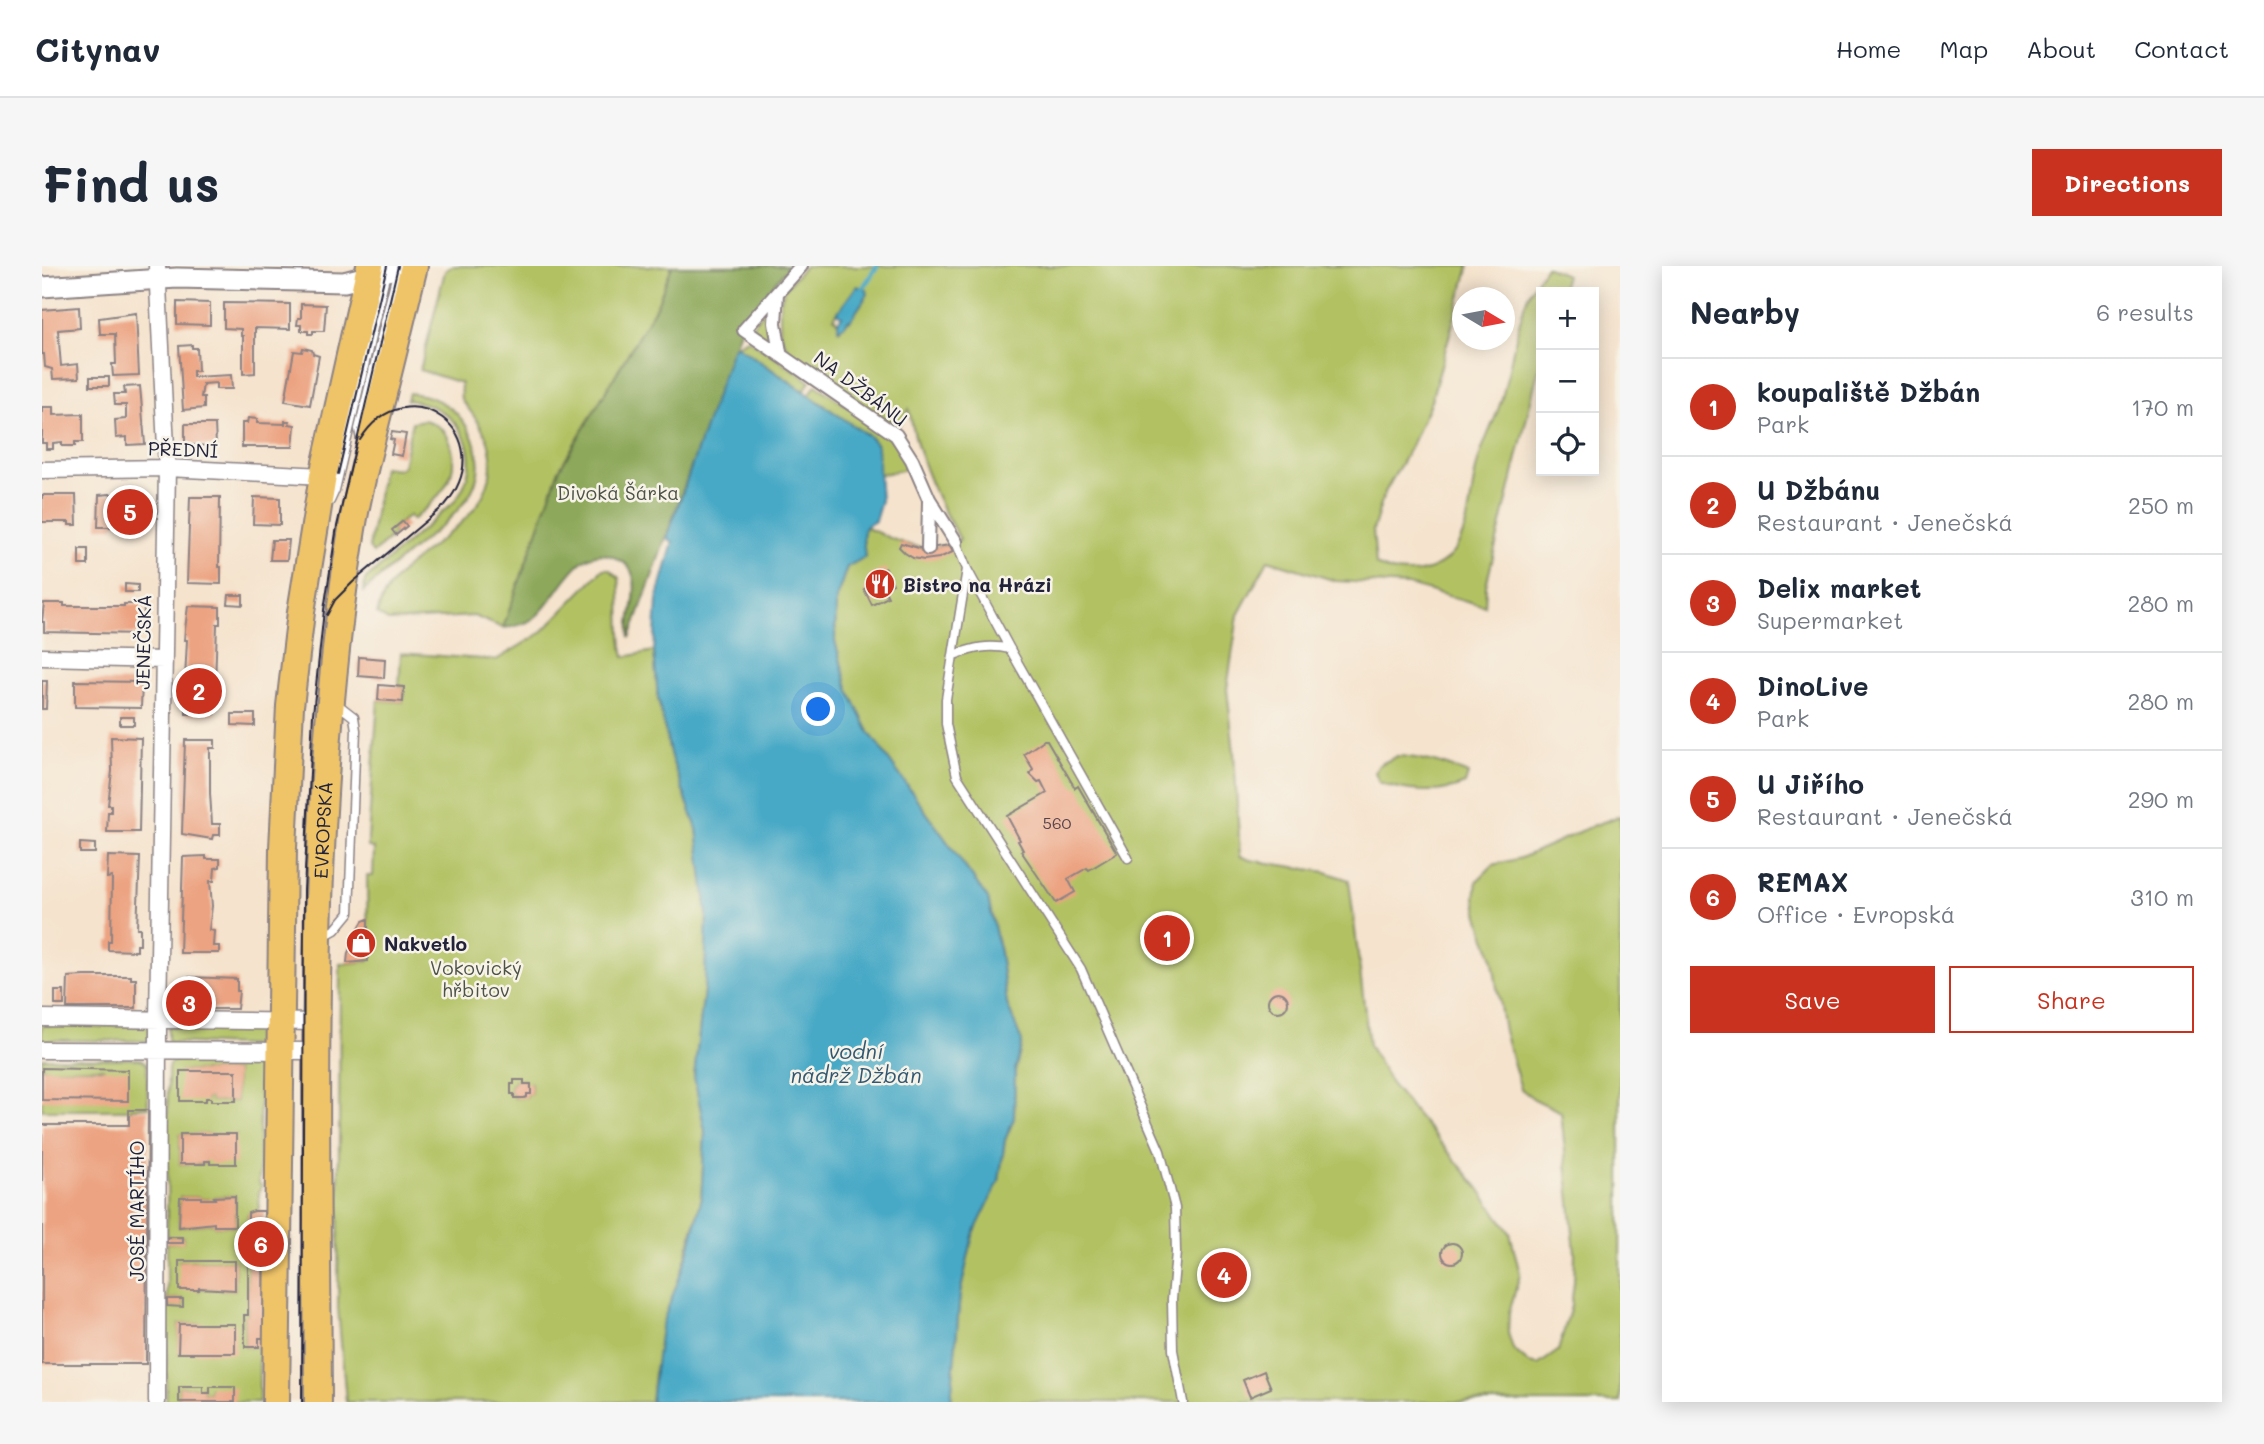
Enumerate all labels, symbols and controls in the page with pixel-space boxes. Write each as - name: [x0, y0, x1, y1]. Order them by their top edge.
- text: Citynav: [35, 27, 160, 70]
- text: Home: [1836, 33, 1901, 64]
- text: Map: [1939, 33, 1988, 64]
- text: About: [2026, 33, 2096, 64]
- text: Contact: [2134, 33, 2229, 64]
- button: Directions: [2032, 149, 2222, 216]
- text: Find us: [42, 151, 220, 214]
- north arrow: [1452, 287, 1515, 350]
- map controls: [1536, 287, 1599, 476]
- button: +: [1536, 287, 1599, 350]
- text: Nearby: [1690, 292, 1800, 332]
- text: 6 results: [2096, 297, 2194, 327]
- street label: NA DŽBÁNU: [809, 345, 913, 431]
- button: −: [1536, 350, 1599, 413]
- text: koupaliště Džbán: [1757, 375, 1980, 409]
- text: 1: [1708, 392, 1718, 422]
- text: 170 m: [2131, 392, 2194, 422]
- text: Park: [1757, 409, 1809, 439]
- button: locate: [1536, 413, 1599, 476]
- street label: PŘEDNÍ: [148, 435, 218, 463]
- text: U Džbánu: [1757, 473, 1880, 507]
- park label: Divoká Šárka: [557, 480, 679, 505]
- pin: 5: [107, 486, 153, 538]
- text: 2: [1707, 490, 1719, 520]
- text: 250 m: [2128, 490, 2194, 520]
- text: Restaurant · Jenečská: [1757, 507, 2013, 537]
- restaurant icon: Bistro na Hrázi: [863, 567, 897, 601]
- text: Delix market: [1757, 571, 1921, 605]
- place label: Bistro na Hrázi: [903, 572, 1052, 597]
- text: 3: [1706, 588, 1720, 618]
- text: 280 m: [2127, 588, 2194, 618]
- street label: JENEČSKÁ: [130, 594, 156, 690]
- text: Supermarket: [1757, 605, 1903, 635]
- pin: 2: [176, 665, 222, 717]
- text: DinoLive: [1757, 669, 1869, 703]
- text: 4: [1706, 686, 1720, 716]
- text: 280 m: [2127, 686, 2194, 716]
- your location: [801, 692, 835, 726]
- text: Park: [1757, 703, 1809, 733]
- text: U Jiřího: [1757, 767, 1864, 801]
- street label: EVROPSKÁ: [307, 781, 337, 879]
- text: 5: [1706, 784, 1720, 814]
- text: 290 m: [2128, 784, 2194, 814]
- text: Restaurant · Jenečská: [1757, 801, 2013, 831]
- house number: 560: [1043, 812, 1072, 833]
- text: REMAX: [1757, 865, 1849, 899]
- text: 6: [1706, 882, 1720, 912]
- text: 310 m: [2130, 882, 2194, 912]
- text: Office · Evropská: [1757, 899, 1955, 929]
- pin: 1: [1144, 912, 1190, 964]
- shop icon: Nakvetlo: [344, 926, 378, 960]
- place label: Nakvetlo: [384, 931, 467, 956]
- park label: Vokovický hřbitov: [430, 955, 522, 1002]
- button: Save: [1690, 966, 1935, 1033]
- button: Share: [1949, 966, 2194, 1033]
- pin: 3: [166, 977, 212, 1029]
- water label: vodní nádrž Džbán: [790, 1037, 922, 1088]
- street label: JOSÉ MARTÍHO: [124, 1140, 149, 1282]
- pin: 6: [238, 1218, 284, 1270]
- pin: 4: [1201, 1249, 1247, 1301]

